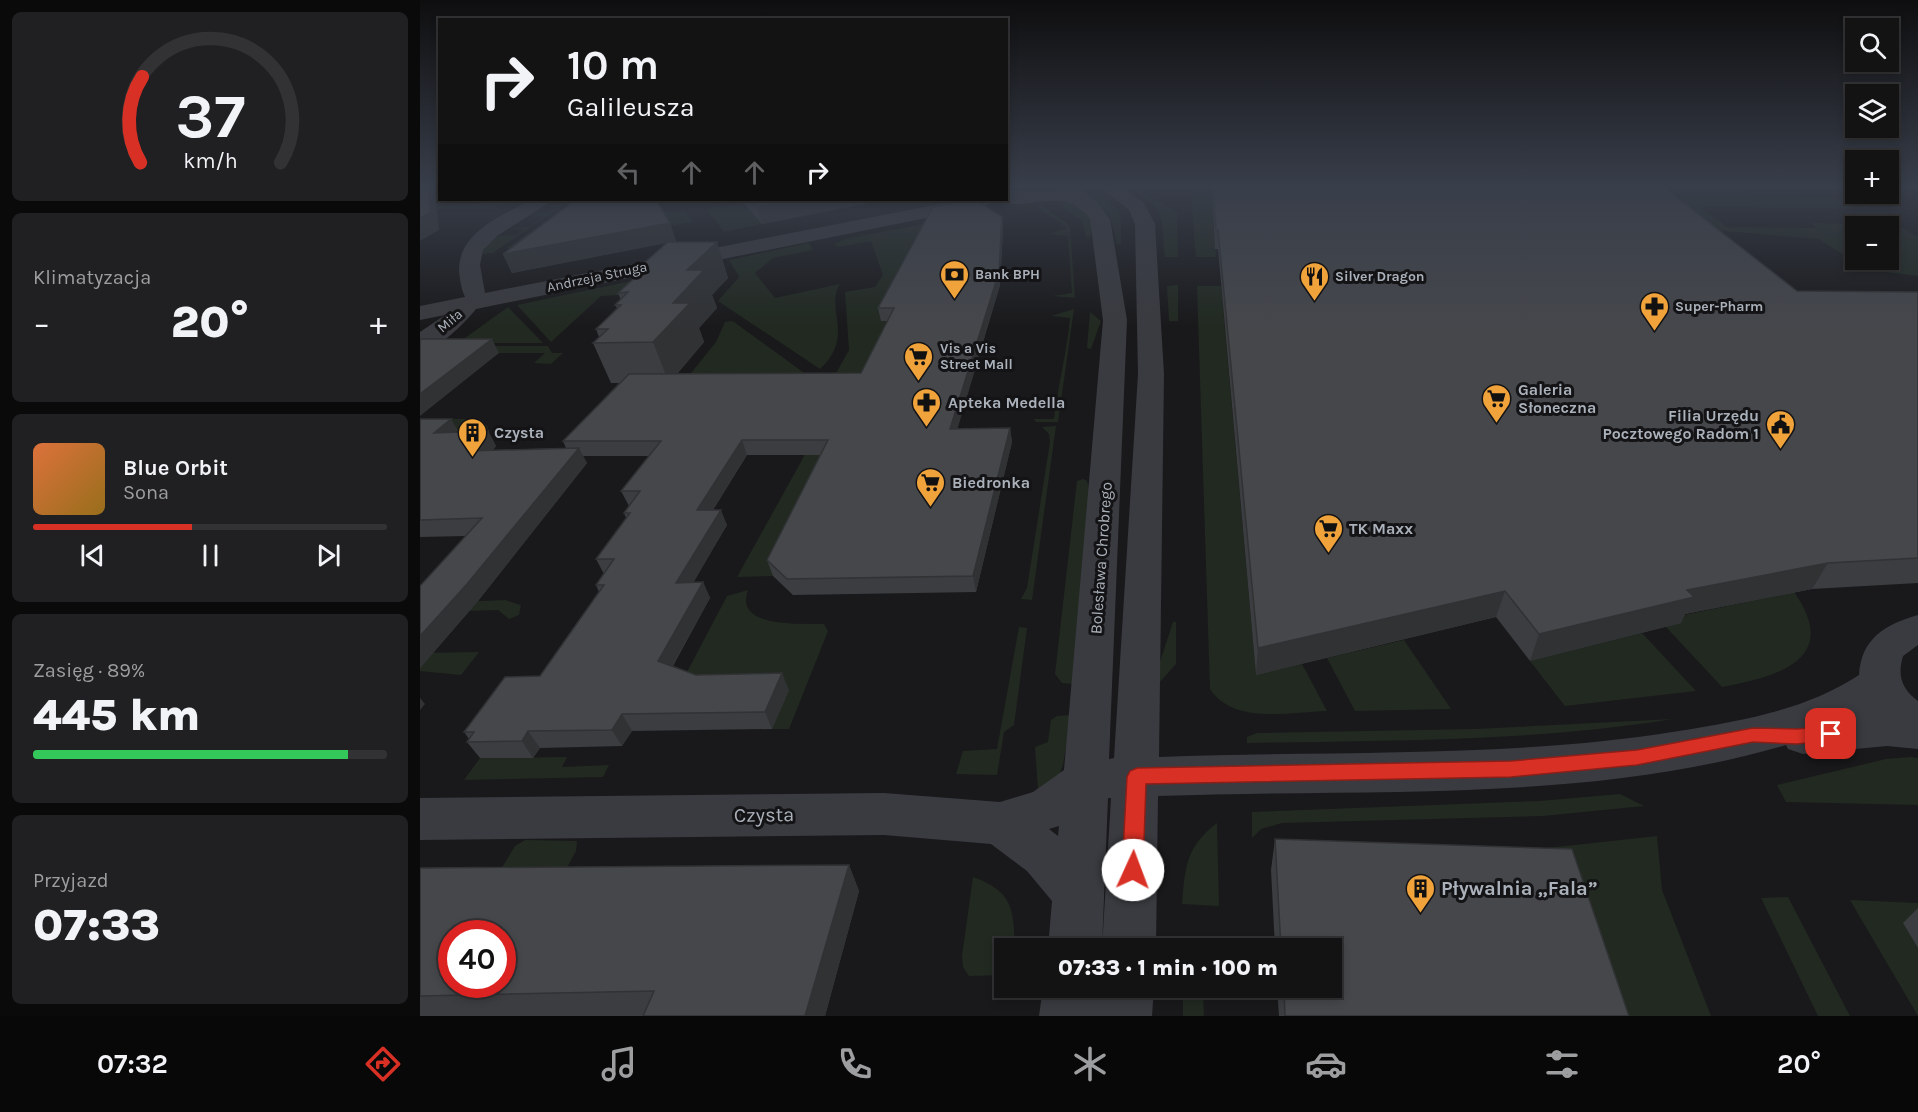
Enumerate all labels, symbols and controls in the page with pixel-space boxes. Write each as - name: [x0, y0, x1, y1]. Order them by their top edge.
- map controls: [1845, 18, 1899, 270]
- button: search: [1845, 18, 1899, 72]
- text: 10 m: [567, 40, 659, 90]
- icon: right: [468, 42, 546, 120]
- text: 37: [175, 81, 245, 154]
- button: layers: [1845, 84, 1899, 138]
- text: Galileusza: [567, 91, 695, 123]
- text: km/h: [183, 149, 237, 174]
- button: +: [1845, 150, 1899, 204]
- icon: left: [612, 156, 645, 189]
- icon: ahead: [675, 156, 708, 189]
- icon: ahead: [738, 156, 771, 189]
- icon: right: [801, 156, 834, 189]
- button: −: [1845, 216, 1899, 270]
- street label: Andrzeja Struga: [545, 258, 649, 296]
- bank icon: Bank BPH: [938, 258, 970, 300]
- restaurant icon: Silver Dragon: [1298, 260, 1330, 302]
- text: Klimatyzacja: [33, 266, 151, 289]
- place label: Bank BPH: [975, 266, 1040, 283]
- place label: Silver Dragon: [1335, 268, 1425, 285]
- pharmacy icon: Super-Pharm: [1638, 290, 1670, 332]
- text: 20°: [171, 296, 249, 348]
- place label: Super-Pharm: [1675, 298, 1763, 315]
- text: −: [33, 304, 50, 342]
- text: +: [370, 304, 387, 342]
- street label: Miła: [434, 306, 466, 336]
- supermarket icon: Vis a Vis Street Mall: [903, 340, 935, 382]
- place label: Vis a Vis Street Mall: [940, 340, 1013, 373]
- place label: Galeria Słoneczna: [1518, 380, 1596, 417]
- supermarket icon: Galeria Słoneczna: [1481, 382, 1513, 424]
- pharmacy icon: Apteka Medella: [911, 386, 943, 428]
- place label: Apteka Medella: [948, 393, 1065, 412]
- place label: Filia Urzędu Pocztowego Radom 1: [1602, 406, 1759, 443]
- public building icon: Filia Urzędu Pocztowego Radom 1: [1764, 408, 1796, 450]
- building icon: Czysta: [457, 416, 489, 458]
- place label: Czysta: [494, 423, 544, 442]
- text: Blue Orbit: [123, 455, 228, 481]
- supermarket icon: Biedronka: [915, 466, 947, 508]
- place label: Biedronka: [952, 473, 1030, 492]
- text: Sona: [123, 481, 169, 504]
- street label: Bolesława Chrobrego: [1086, 481, 1116, 635]
- supermarket icon: TK Maxx: [1312, 512, 1344, 554]
- place label: TK Maxx: [1349, 519, 1413, 538]
- icon: previous: [76, 539, 109, 572]
- icon: pause: [194, 539, 227, 572]
- icon: next: [312, 539, 345, 572]
- text: Zasięg · 89%: [33, 659, 145, 682]
- text: 445 km: [33, 689, 200, 741]
- pin: [1805, 708, 1856, 759]
- icon: arrive: [1814, 717, 1847, 750]
- street label: Czysta: [734, 803, 794, 827]
- position arrow: [1101, 838, 1165, 902]
- text: Przyjazd: [33, 869, 109, 892]
- building icon: Pływalnia „Fala”: [1404, 872, 1436, 914]
- place label: Pływalnia „Fala”: [1441, 877, 1597, 900]
- text: 07:33: [33, 899, 160, 951]
- speed limit sign: 40: [438, 920, 516, 998]
- text: 07:33 · 1 min · 100 m: [1058, 955, 1278, 981]
- icon: directions: [362, 1043, 404, 1085]
- icon: music: [598, 1043, 640, 1085]
- icon: phone: [834, 1043, 876, 1085]
- icon: climate: [1069, 1043, 1111, 1085]
- icon: car: [1305, 1043, 1347, 1085]
- icon: filters: [1541, 1043, 1583, 1085]
- text: 07:32: [97, 1048, 168, 1080]
- text: 20°: [1777, 1048, 1821, 1080]

